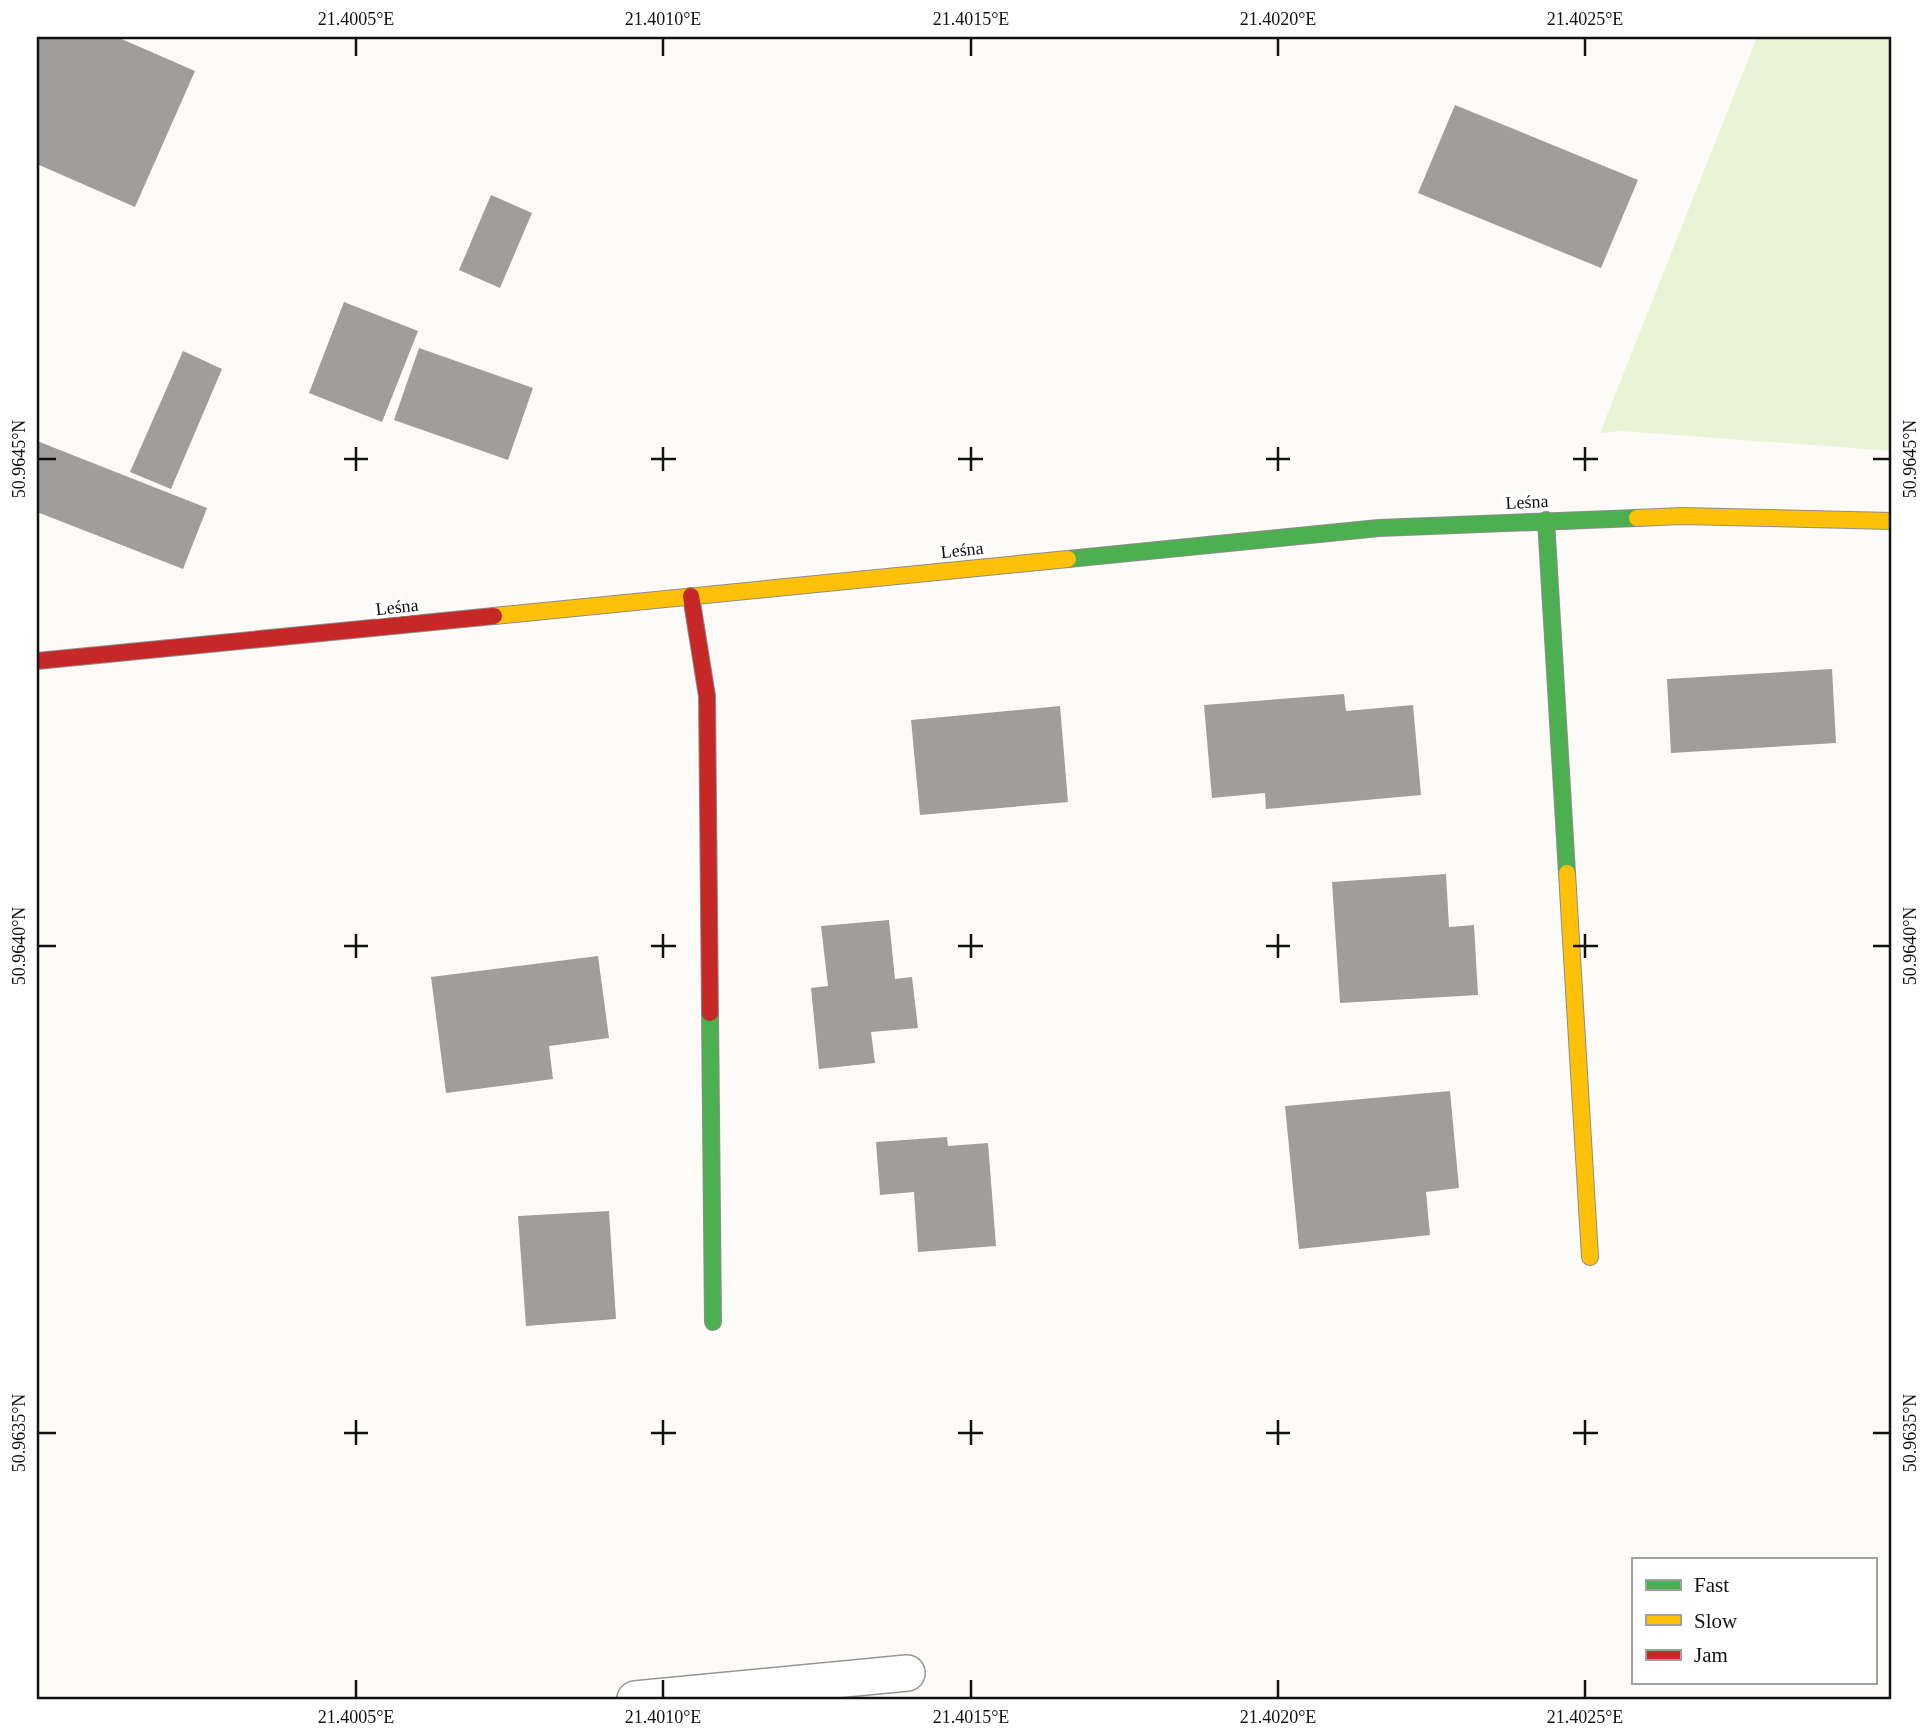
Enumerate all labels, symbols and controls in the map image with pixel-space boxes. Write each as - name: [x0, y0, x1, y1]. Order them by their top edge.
- text: 21.4005°E: [318, 9, 394, 29]
- text: 21.4010°E: [625, 9, 701, 29]
- text: 21.4015°E: [933, 9, 1009, 29]
- text: 21.4020°E: [1240, 9, 1316, 29]
- text: 21.4025°E: [1547, 9, 1623, 29]
- text: 50.9645°N: [9, 420, 29, 498]
- text: 50.9645°N: [1900, 420, 1920, 498]
- street label: Leśna: [1505, 491, 1549, 513]
- street label: Leśna: [940, 538, 984, 562]
- street label: Leśna: [375, 595, 419, 619]
- text: 50.9640°N: [9, 907, 29, 985]
- text: 50.9640°N: [1900, 907, 1920, 985]
- text: 50.9635°N: [9, 1394, 29, 1472]
- text: 50.9635°N: [1900, 1394, 1920, 1472]
- legend: [1632, 1558, 1876, 1684]
- text: Fast: [1694, 1573, 1729, 1597]
- text: Slow: [1694, 1609, 1738, 1633]
- text: Jam: [1694, 1643, 1728, 1667]
- text: 21.4005°E: [318, 1707, 394, 1727]
- text: 21.4010°E: [625, 1707, 701, 1727]
- text: 21.4015°E: [933, 1707, 1009, 1727]
- text: 21.4020°E: [1240, 1707, 1316, 1727]
- text: 21.4025°E: [1547, 1707, 1623, 1727]

